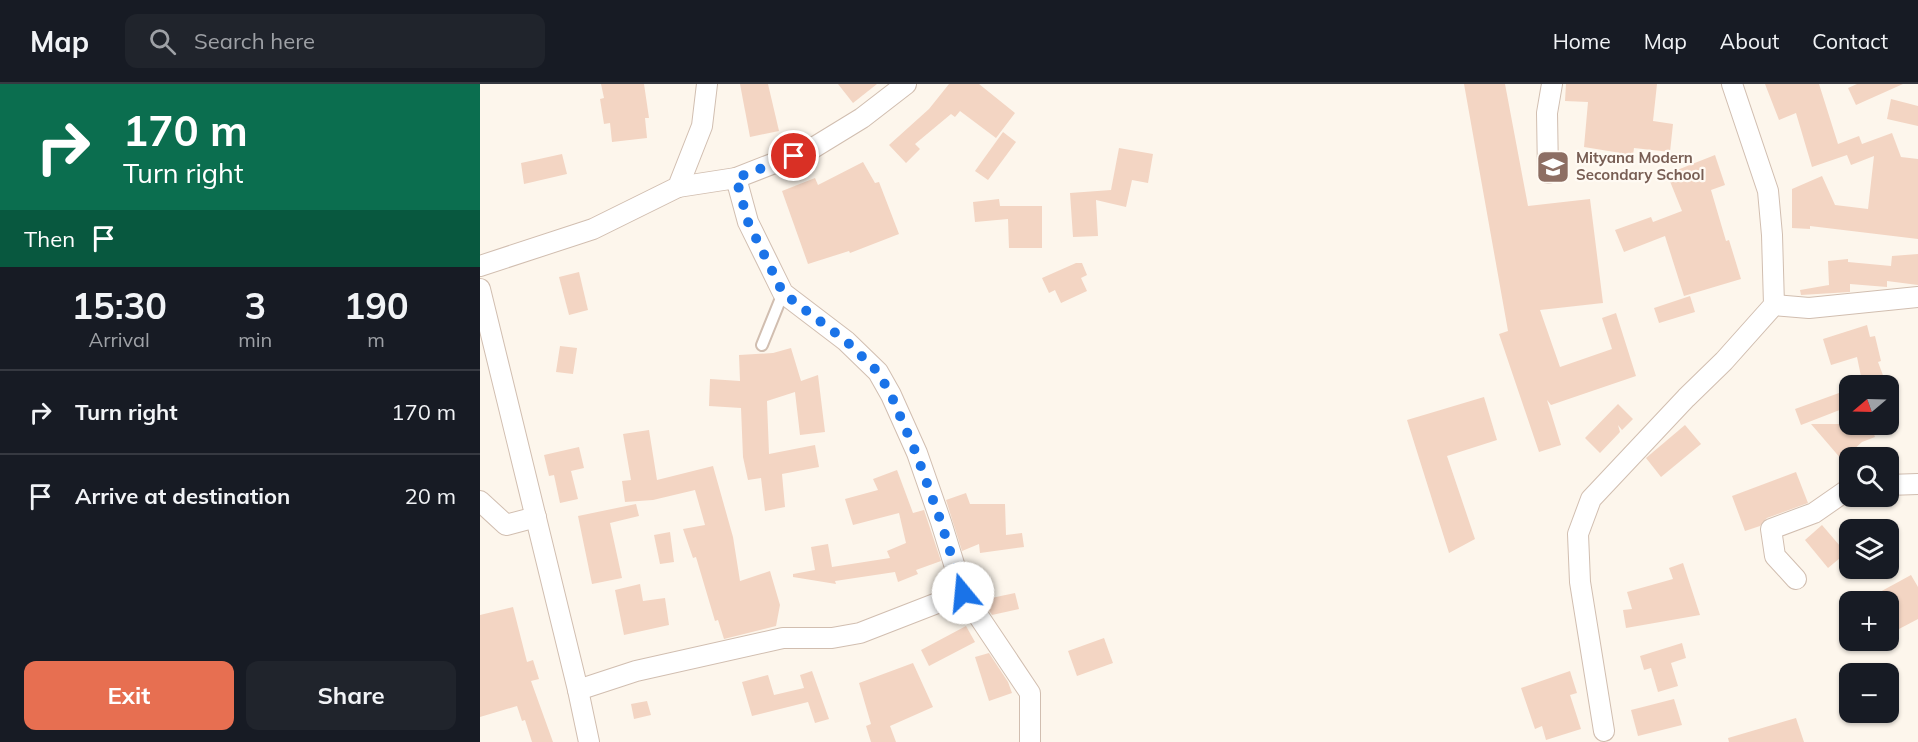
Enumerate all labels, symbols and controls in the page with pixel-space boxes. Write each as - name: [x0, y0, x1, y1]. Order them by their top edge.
- search box: [125, 14, 545, 68]
- text: Map: [30, 24, 89, 59]
- icon: search: [146, 25, 179, 58]
- text: Search here: [194, 27, 315, 55]
- text: Home: [1553, 28, 1611, 54]
- text: Map: [1644, 28, 1687, 54]
- text: About: [1720, 28, 1779, 54]
- text: Contact: [1812, 28, 1888, 54]
- text: 170 m: [123, 104, 248, 157]
- icon: right: [24, 108, 102, 186]
- pin: [768, 130, 819, 181]
- icon: arrive: [777, 139, 810, 172]
- place label: Mityana Modern Secondary School: [1576, 148, 1704, 184]
- school or university icon: Mityana Modern Secondary School: [1535, 149, 1571, 185]
- text: Turn right: [123, 156, 243, 190]
- icon: arrive: [87, 222, 120, 255]
- text: Then: [24, 225, 75, 253]
- text: 15:30: [71, 283, 167, 328]
- text: 3: [244, 283, 266, 328]
- text: 190: [344, 283, 409, 328]
- text: Arrival: [89, 327, 150, 352]
- text: min: [238, 327, 272, 352]
- text: m: [367, 327, 385, 352]
- north arrow: [1839, 375, 1899, 435]
- map controls: [1839, 375, 1899, 723]
- icon: right: [24, 396, 57, 429]
- text: Turn right: [75, 398, 178, 426]
- text: 170 m: [391, 398, 456, 426]
- button: search: [1839, 447, 1899, 507]
- icon: arrive: [24, 480, 57, 513]
- text: Arrive at destination: [75, 482, 290, 510]
- text: 20 m: [405, 482, 456, 510]
- button: layers: [1839, 519, 1899, 579]
- position arrow: [931, 561, 995, 625]
- button: +: [1839, 591, 1899, 651]
- button: Exit: [24, 661, 234, 730]
- button: Share: [246, 661, 456, 730]
- button: −: [1839, 663, 1899, 723]

